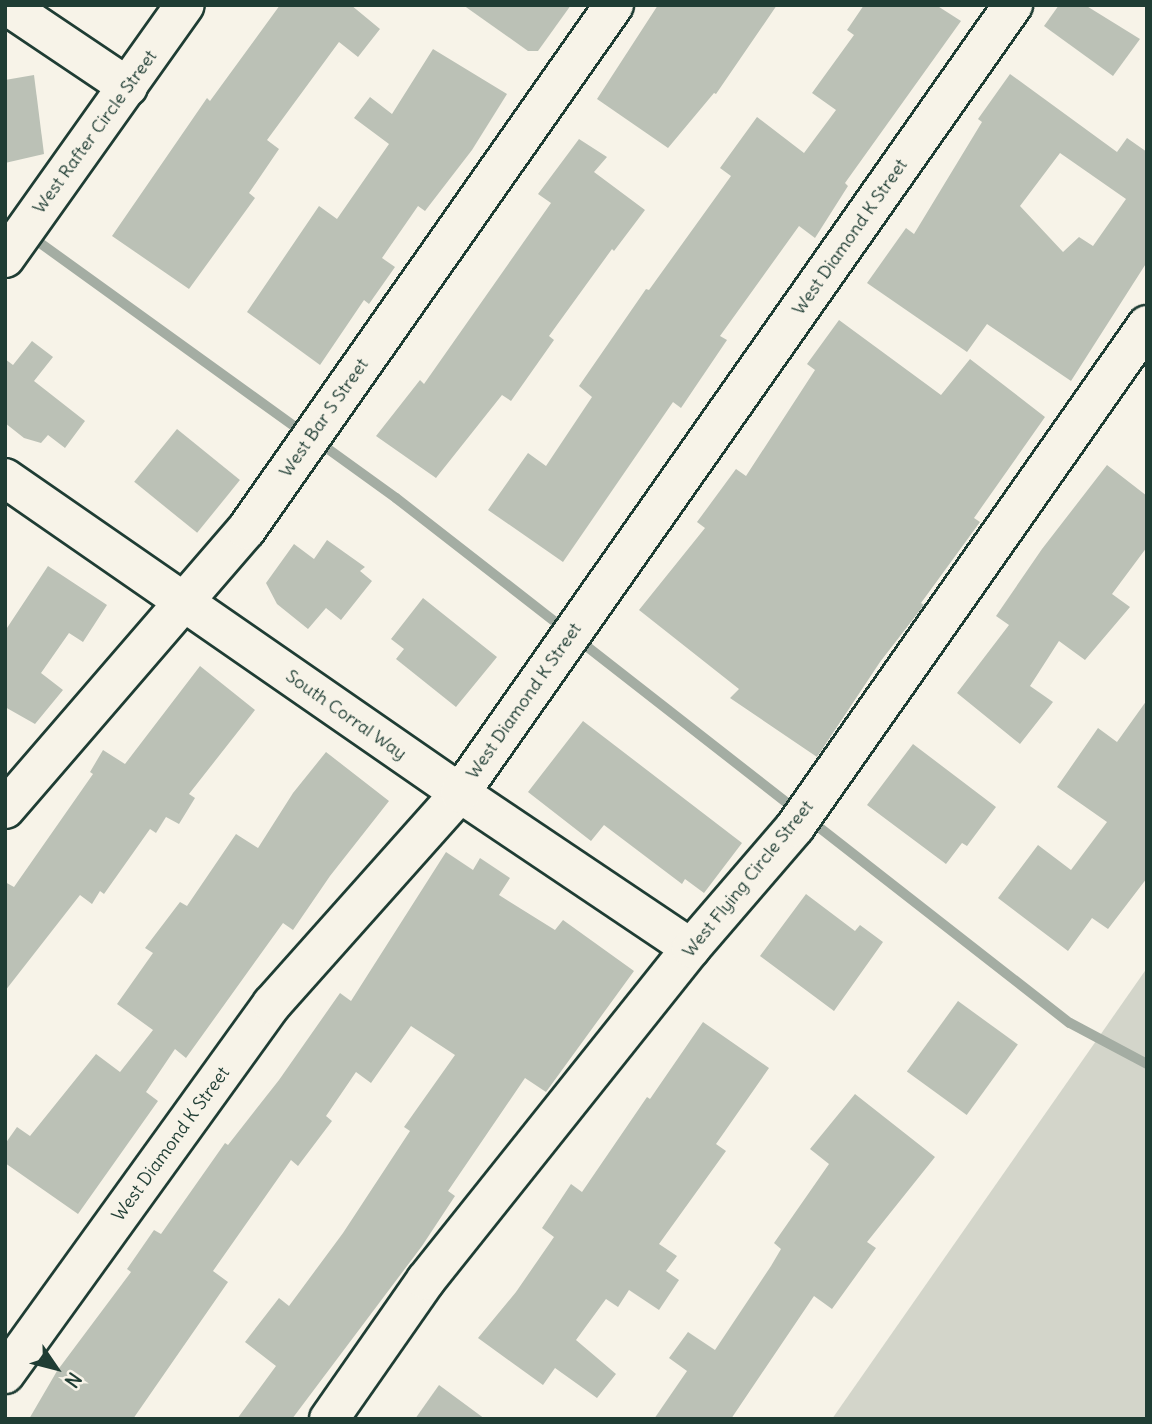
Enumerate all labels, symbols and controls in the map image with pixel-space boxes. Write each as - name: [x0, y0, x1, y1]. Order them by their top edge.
- street label: West Rafter Circle Street: [28, 46, 162, 218]
- street label: West Diamond K Street: [788, 155, 912, 319]
- street label: West Bar S Street: [275, 354, 373, 482]
- street label: West Diamond K Street: [462, 619, 586, 783]
- street label: South Corral Way: [281, 665, 411, 765]
- street label: West Flying Circle Street: [678, 796, 818, 962]
- street label: West Diamond K Street: [108, 1063, 234, 1225]
- north arrow: [21, 1333, 91, 1403]
- text: N: [60, 1368, 87, 1392]

